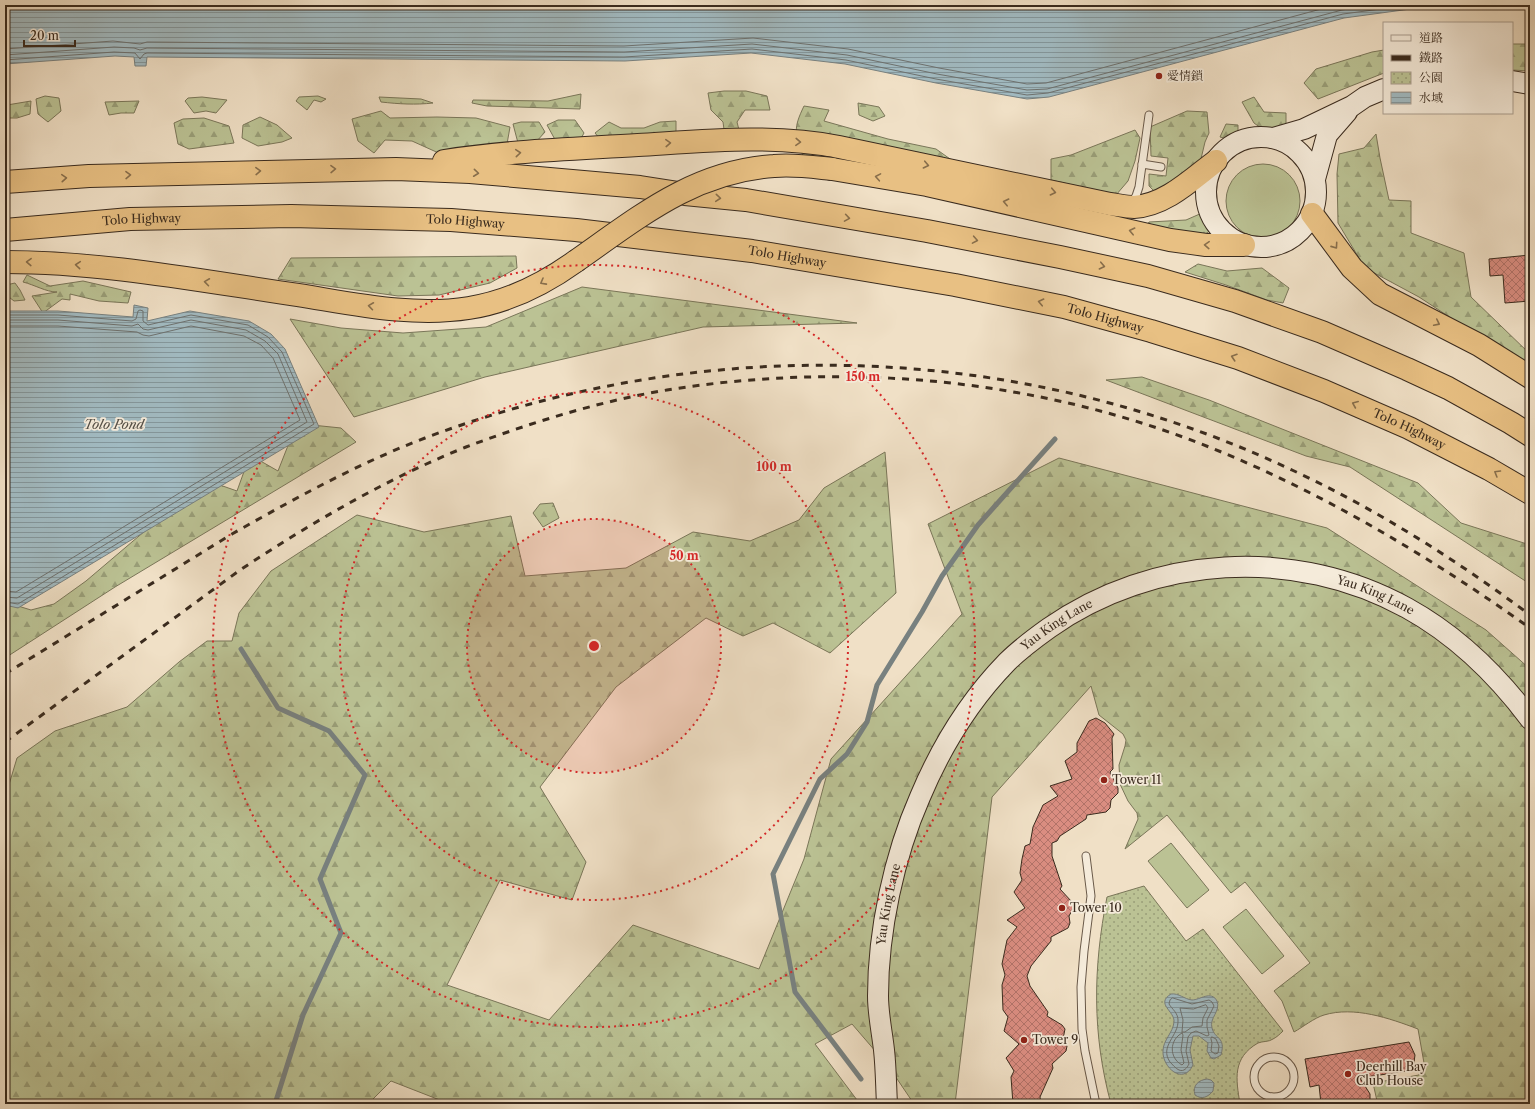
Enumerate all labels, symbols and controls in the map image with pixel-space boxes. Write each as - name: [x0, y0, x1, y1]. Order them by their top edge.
- scale bar: [24, 22, 75, 48]
- legend: [1383, 22, 1513, 114]
- text: 20 m: [30, 28, 59, 43]
- text: 道路: [1419, 30, 1443, 45]
- text: 鐵路: [1419, 50, 1443, 65]
- place label: 愛情鎖: [1167, 68, 1203, 83]
- text: 公園: [1419, 70, 1443, 85]
- marker: 愛情鎖: [1154, 71, 1164, 81]
- text: 水域: [1419, 90, 1443, 105]
- one-way arrow: [795, 137, 801, 146]
- one-way arrow: [665, 139, 671, 148]
- one-way arrow: [514, 149, 521, 158]
- one-way arrow: [923, 160, 929, 168]
- one-way arrow: [330, 165, 336, 174]
- one-way arrow: [255, 167, 261, 175]
- one-way arrow: [473, 168, 479, 177]
- one-way arrow: [125, 171, 131, 179]
- one-way arrow: [61, 173, 67, 182]
- one-way arrow: [875, 173, 881, 181]
- one-way arrow: [1050, 187, 1056, 195]
- one-way arrow: [715, 193, 721, 202]
- one-way arrow: [1002, 199, 1009, 207]
- street label: Tolo Highway: [101, 210, 182, 228]
- street label: Tolo Highway: [426, 211, 506, 231]
- one-way arrow: [843, 213, 850, 222]
- one-way arrow: [1129, 227, 1136, 236]
- one-way arrow: [972, 235, 978, 244]
- one-way arrow: [1204, 240, 1210, 249]
- street label: Tolo Highway: [747, 242, 828, 270]
- one-way arrow: [1330, 242, 1338, 249]
- one-way arrow: [26, 258, 32, 267]
- one-way arrow: [75, 261, 81, 270]
- one-way arrow: [1099, 261, 1105, 269]
- one-way arrow: [540, 277, 547, 284]
- one-way arrow: [204, 278, 210, 287]
- one-way arrow: [1038, 299, 1044, 307]
- street label: Tolo Highway: [1065, 300, 1146, 336]
- one-way arrow: [368, 302, 374, 311]
- one-way arrow: [1433, 318, 1440, 326]
- one-way arrow: [1230, 353, 1237, 362]
- text: 150 m: [846, 369, 880, 384]
- one-way arrow: [1351, 401, 1359, 409]
- street label: Tolo Highway: [1370, 405, 1449, 453]
- water label: Tolo Pond: [84, 416, 145, 432]
- text: 100 m: [756, 459, 792, 474]
- one-way arrow: [1494, 471, 1501, 478]
- text: 50 m: [669, 548, 699, 563]
- street label: Yau King Lane: [1334, 571, 1417, 618]
- street label: Yau King Lane: [1017, 595, 1095, 654]
- centre of rings: [587, 639, 601, 653]
- place label: Tower 11: [1112, 772, 1161, 787]
- marker: Tower 11: [1099, 775, 1109, 785]
- street label: Yau King Lane: [873, 861, 903, 947]
- place label: Tower 10: [1070, 900, 1122, 915]
- marker: Tower 10: [1057, 903, 1067, 913]
- place label: Tower 9: [1032, 1032, 1078, 1047]
- marker: Tower 9: [1019, 1035, 1029, 1045]
- place label: Deerhill Bay Club House: [1356, 1059, 1427, 1088]
- marker: Deerhill Bay Club House: [1343, 1069, 1353, 1079]

